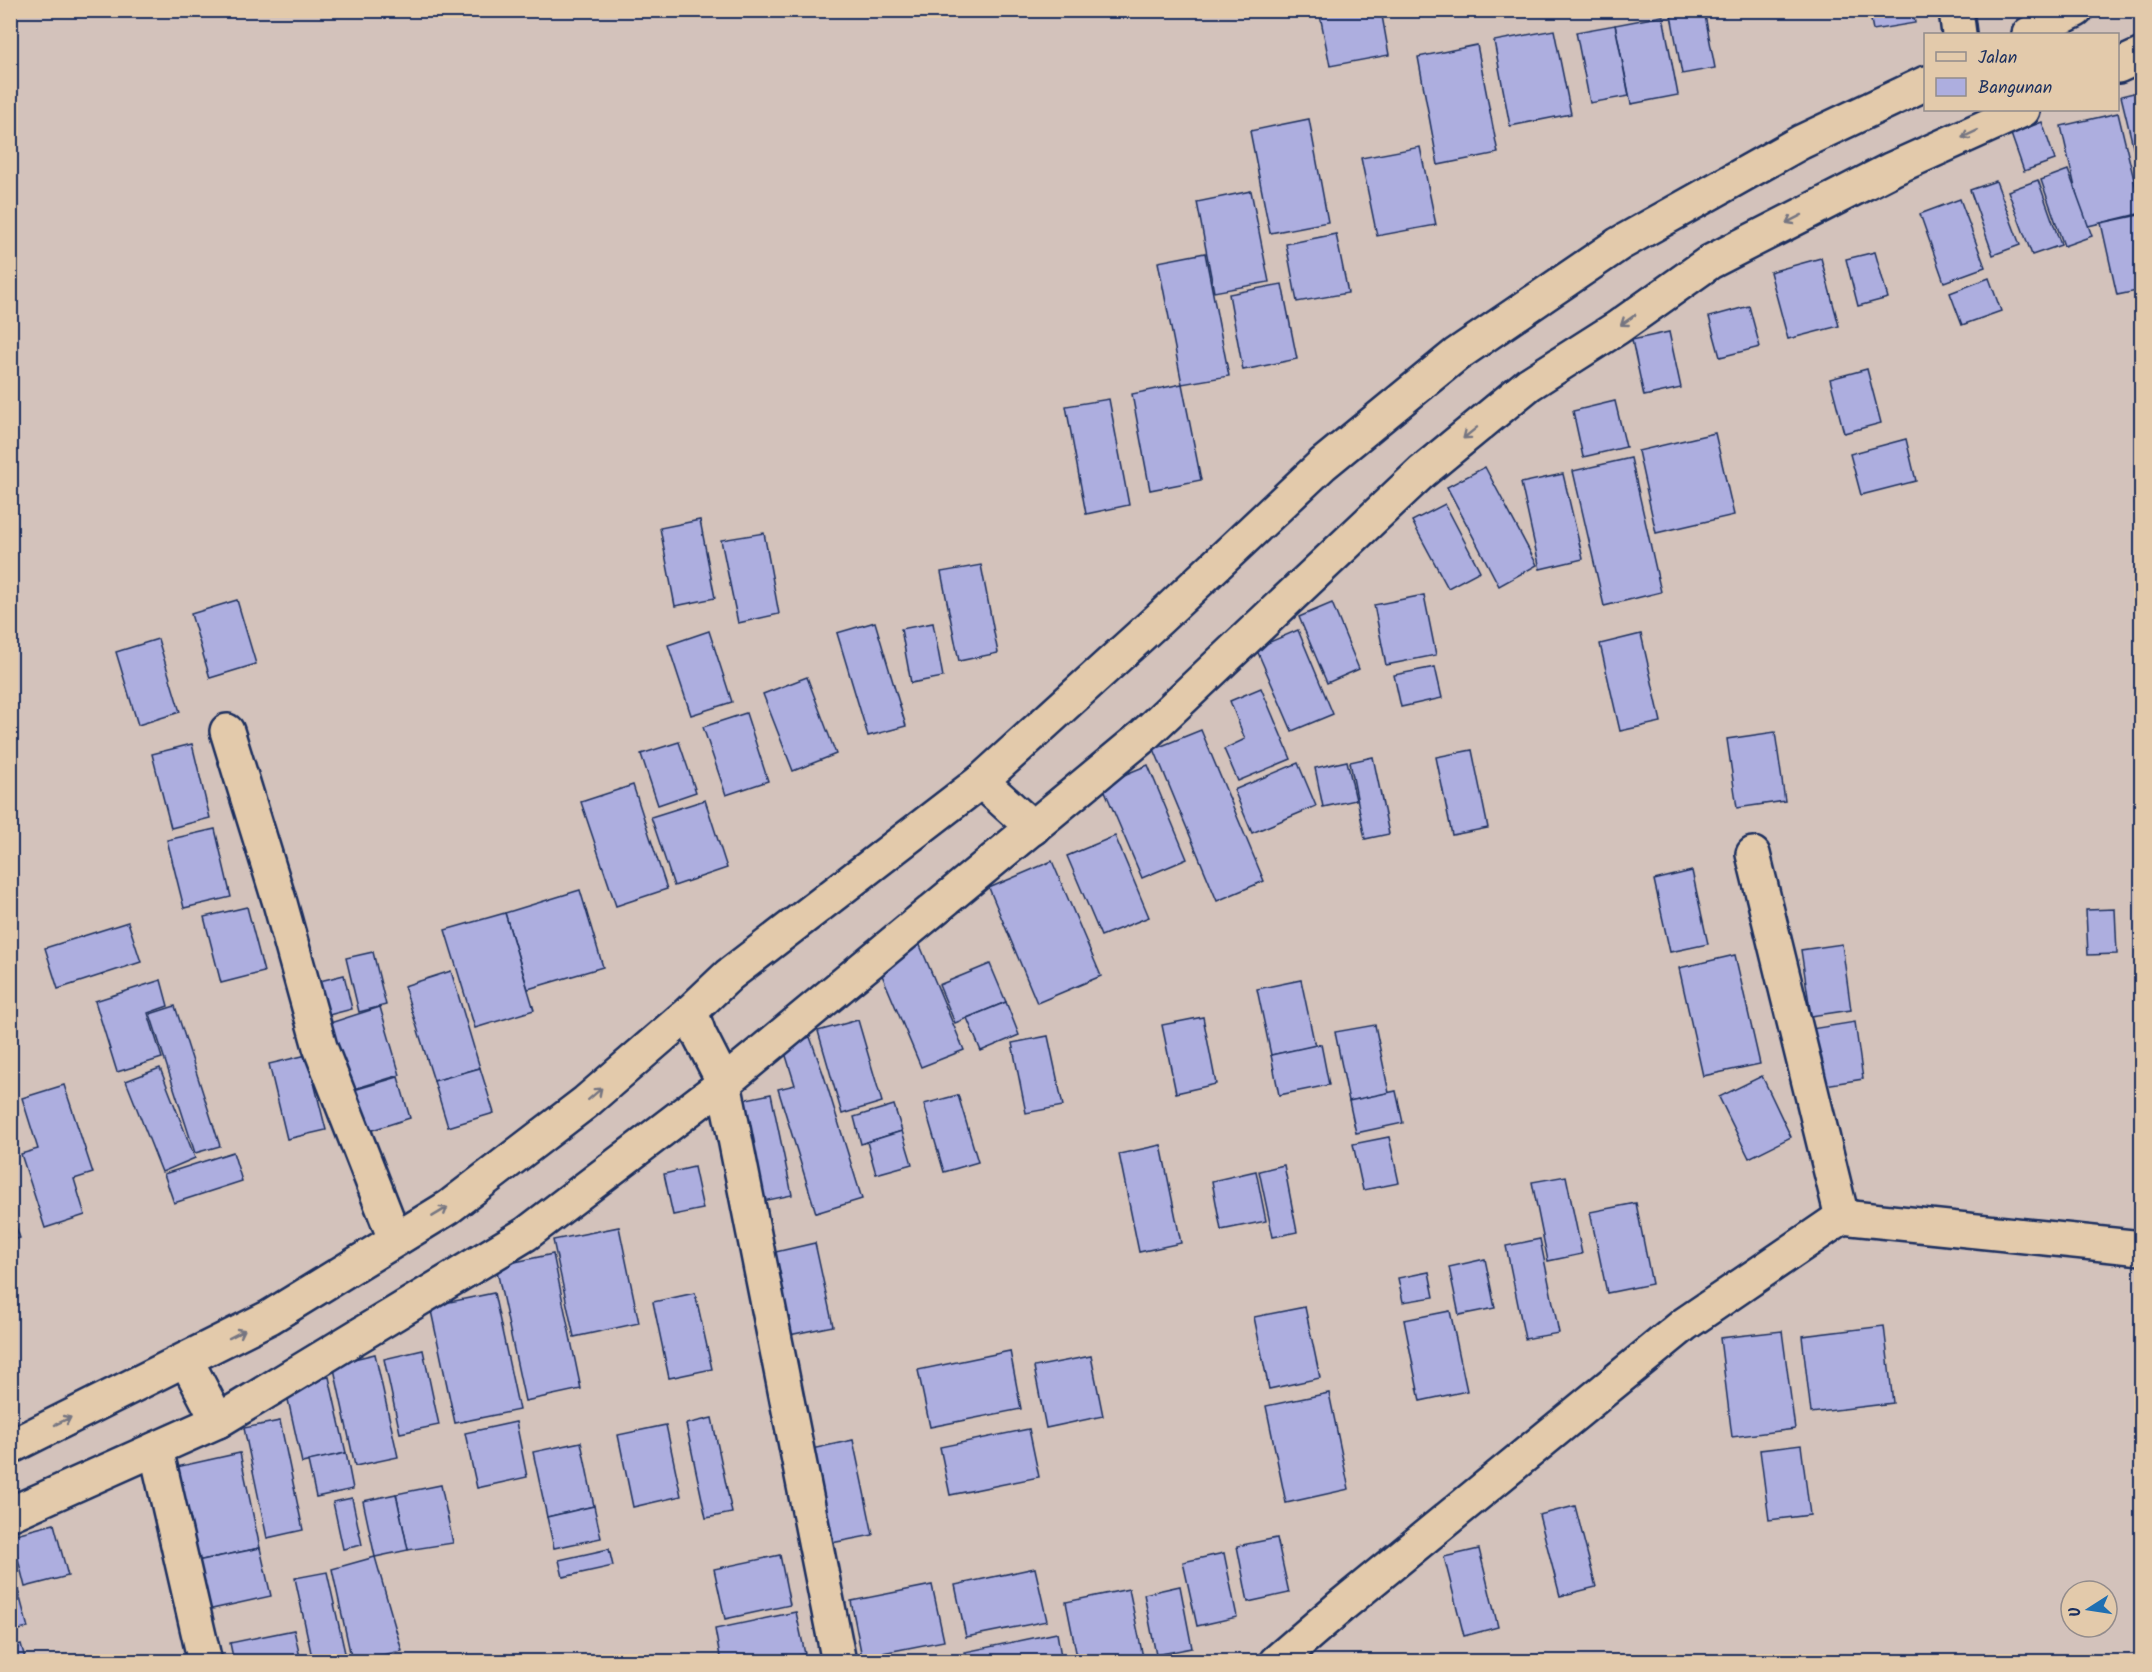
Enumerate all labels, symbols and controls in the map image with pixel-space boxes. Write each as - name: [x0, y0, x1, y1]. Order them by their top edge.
- legend: [1924, 33, 2119, 111]
- text: Jalan: [1978, 44, 2017, 73]
- text: Bangunan: [1978, 74, 2052, 103]
- one-way arrow: [1961, 128, 1979, 140]
- one-way arrow: [1786, 214, 1804, 226]
- one-way arrow: [1621, 314, 1637, 326]
- one-way arrow: [1462, 426, 1478, 439]
- one-way arrow: [587, 1087, 603, 1100]
- one-way arrow: [431, 1205, 448, 1217]
- one-way arrow: [228, 1328, 246, 1339]
- one-way arrow: [54, 1415, 71, 1427]
- north arrow: [2059, 1579, 2119, 1639]
- text: U: [2062, 1604, 2089, 1619]

